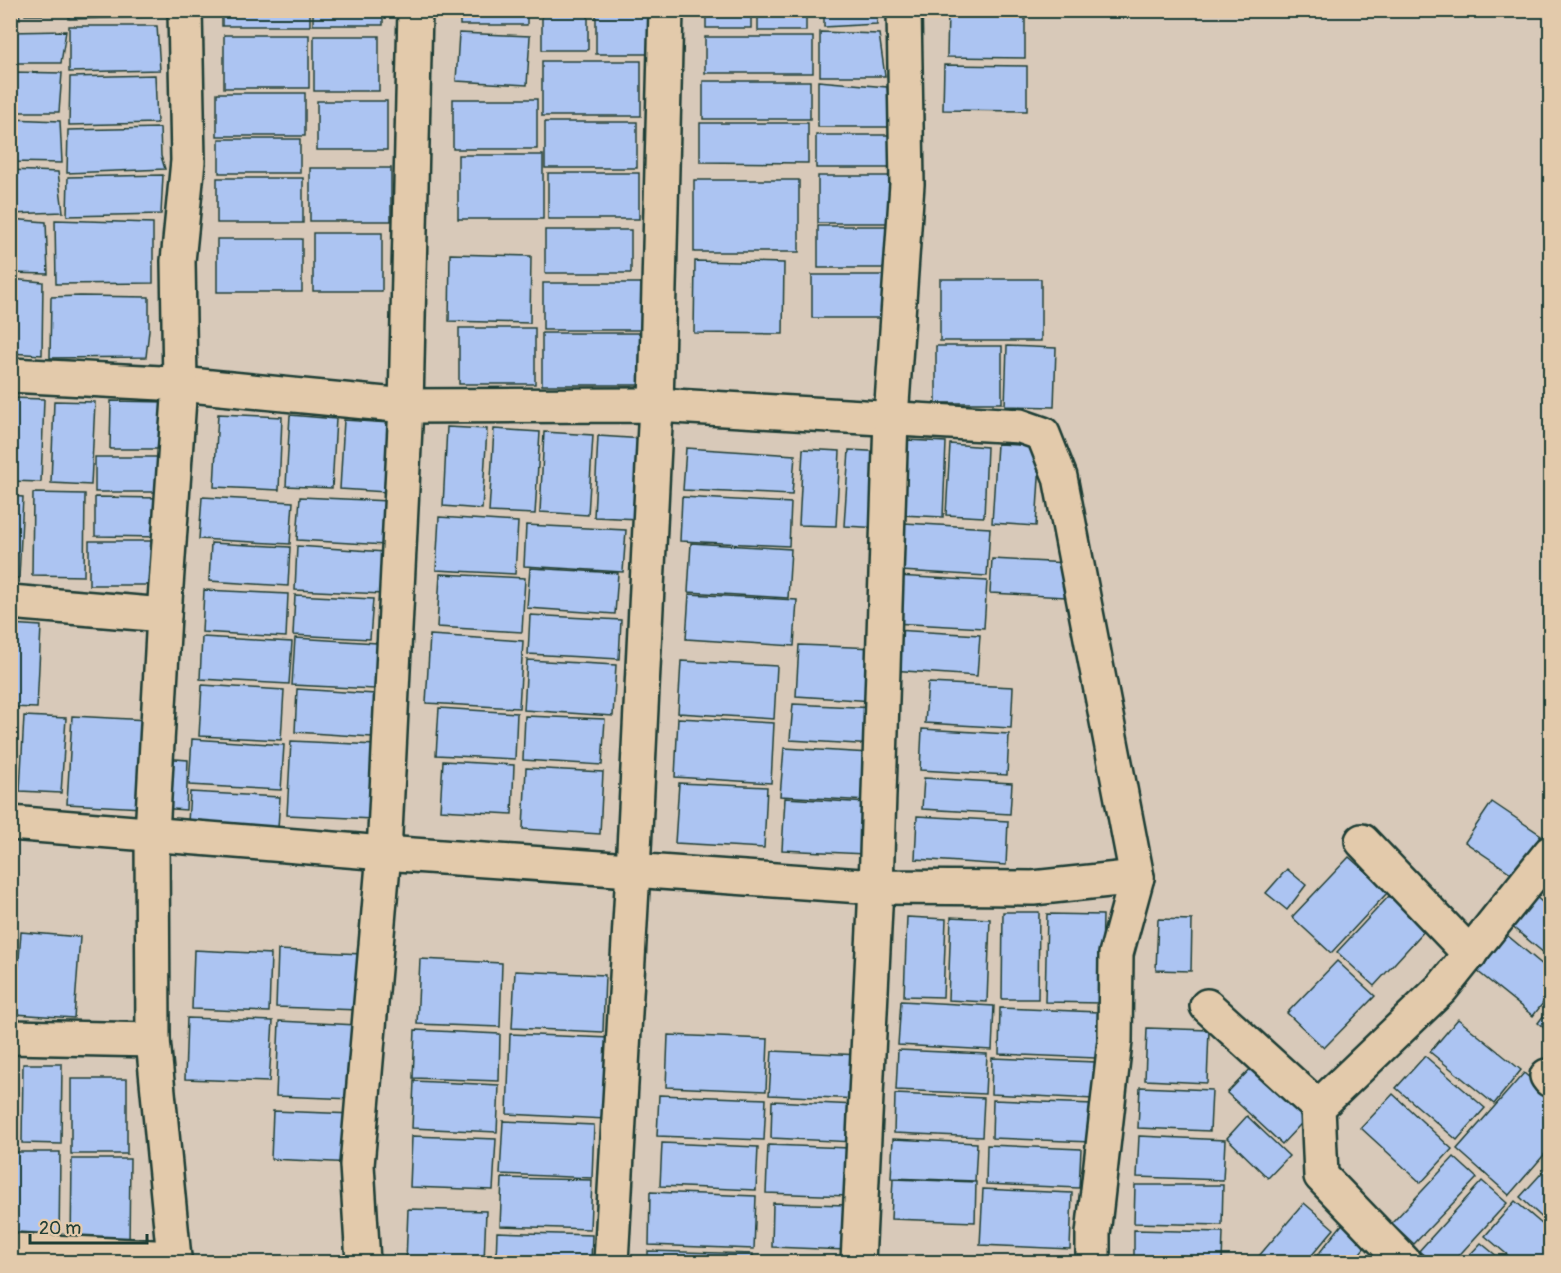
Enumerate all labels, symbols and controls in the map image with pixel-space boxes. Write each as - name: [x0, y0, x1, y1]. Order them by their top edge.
- scale bar: [30, 1207, 147, 1245]
- text: 20 m: [39, 1217, 81, 1240]

